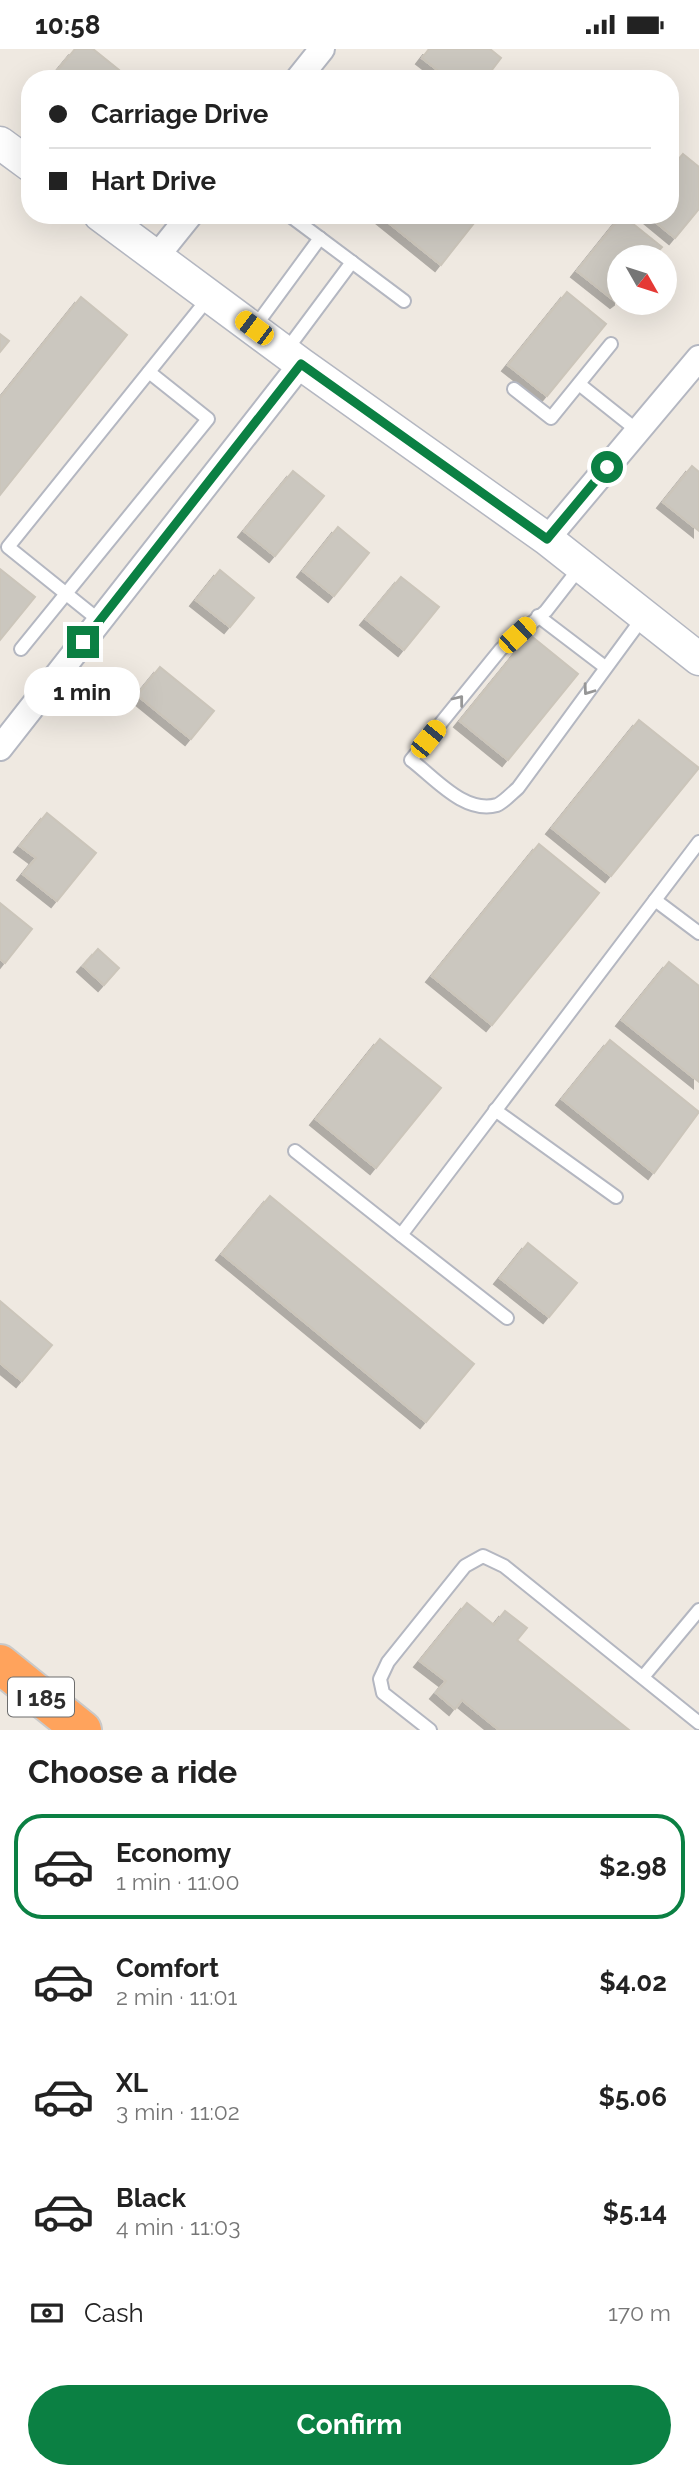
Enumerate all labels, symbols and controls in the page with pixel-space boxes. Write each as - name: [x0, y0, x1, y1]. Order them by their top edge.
- text: 10:58: [35, 10, 100, 40]
- text: Carriage Drive: [91, 99, 268, 129]
- text: Hart Drive: [91, 166, 216, 196]
- north arrow: [607, 245, 677, 315]
- map controls: [607, 245, 677, 315]
- car: [231, 307, 278, 349]
- route start: [591, 451, 623, 483]
- car: [495, 613, 540, 657]
- route end: [67, 626, 99, 658]
- callout: 1 min: [25, 667, 141, 715]
- text: 1 min: [53, 678, 111, 705]
- one-way arrow: [584, 682, 596, 695]
- one-way arrow: [451, 696, 464, 708]
- car: [407, 716, 450, 762]
- road number: I 185: [8, 1677, 74, 1716]
- text: Choose a ride: [28, 1753, 237, 1790]
- icon: car: [32, 1835, 95, 1898]
- text: Economy: [116, 1838, 231, 1868]
- text: $2.98: [599, 1852, 667, 1882]
- text: 1 min · 11:00: [116, 1868, 240, 1895]
- icon: car: [32, 1950, 95, 2013]
- text: Comfort: [116, 1953, 219, 1983]
- text: $4.02: [599, 1967, 667, 1997]
- text: 2 min · 11:01: [116, 1983, 237, 2010]
- icon: car: [32, 2065, 95, 2128]
- text: XL: [116, 2068, 148, 2098]
- text: $5.06: [599, 2082, 667, 2112]
- text: 3 min · 11:02: [116, 2098, 240, 2125]
- icon: car: [32, 2180, 95, 2243]
- text: Black: [116, 2183, 186, 2213]
- text: $5.14: [603, 2197, 667, 2227]
- text: 4 min · 11:03: [116, 2213, 240, 2240]
- icon: cash: [28, 2294, 66, 2332]
- text: Cash: [84, 2298, 144, 2328]
- text: 170 m: [608, 2299, 671, 2326]
- button: Confirm: [28, 2385, 671, 2465]

